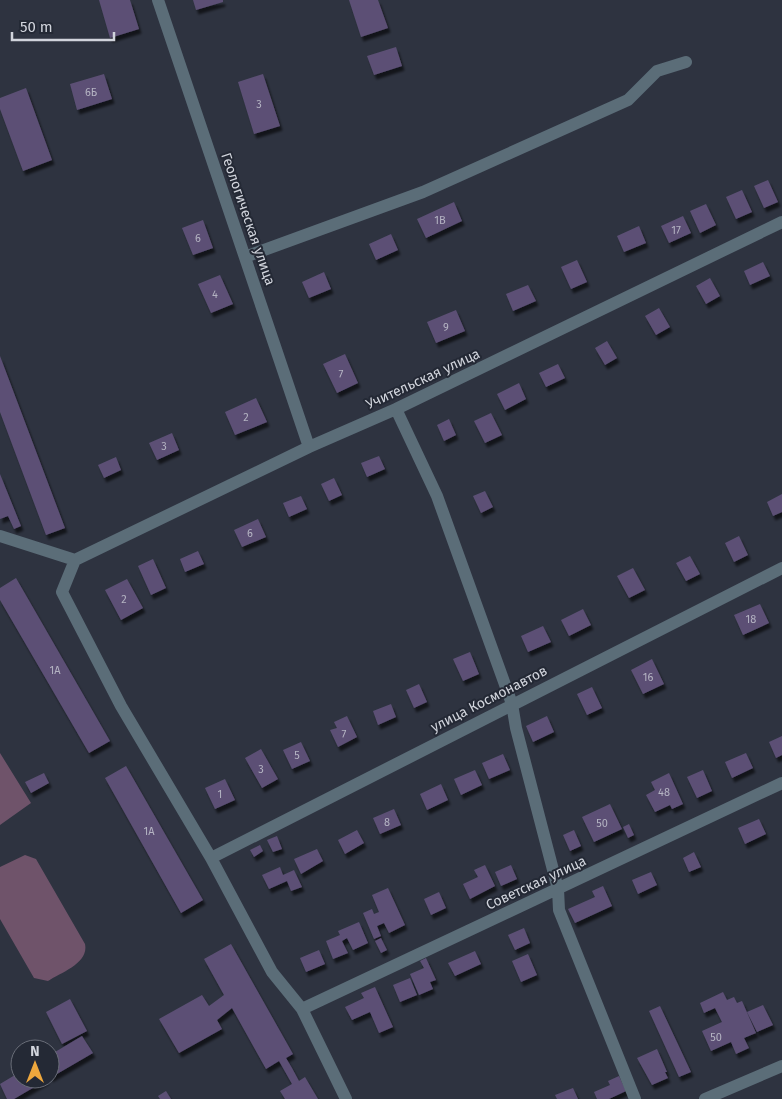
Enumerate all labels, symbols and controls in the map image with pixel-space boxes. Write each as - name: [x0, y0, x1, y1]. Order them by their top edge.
- scale bar: [12, 10, 115, 42]
- text: 50 m: [20, 18, 53, 36]
- house number: 6Б: [85, 86, 98, 99]
- house number: 3: [256, 98, 262, 111]
- street label: Геологическая улица: [217, 150, 279, 288]
- house number: 1В: [434, 214, 446, 227]
- house number: 17: [671, 224, 681, 237]
- house number: 6: [195, 232, 201, 245]
- house number: 4: [212, 288, 218, 301]
- house number: 9: [443, 321, 449, 334]
- street label: Учительская улица: [363, 345, 483, 413]
- house number: 7: [339, 368, 344, 381]
- house number: 2: [243, 411, 249, 424]
- house number: 3: [161, 440, 167, 453]
- house number: 6: [247, 527, 253, 540]
- house number: 2: [121, 593, 127, 606]
- house number: 18: [746, 613, 756, 626]
- street label: улица Космонавтов: [428, 662, 550, 736]
- house number: 1А: [49, 664, 61, 677]
- house number: 16: [643, 671, 653, 684]
- house number: 7: [342, 728, 347, 741]
- house number: 5: [294, 749, 300, 762]
- house number: 3: [258, 763, 264, 776]
- house number: 48: [658, 786, 670, 799]
- house number: 1: [218, 788, 222, 801]
- house number: 8: [384, 816, 390, 829]
- house number: 50: [596, 817, 608, 830]
- house number: 1А: [143, 825, 155, 838]
- street label: Советская улица: [483, 852, 589, 914]
- house number: 50: [710, 1031, 722, 1044]
- north arrow: [10, 1039, 60, 1089]
- text: N: [30, 1043, 40, 1060]

